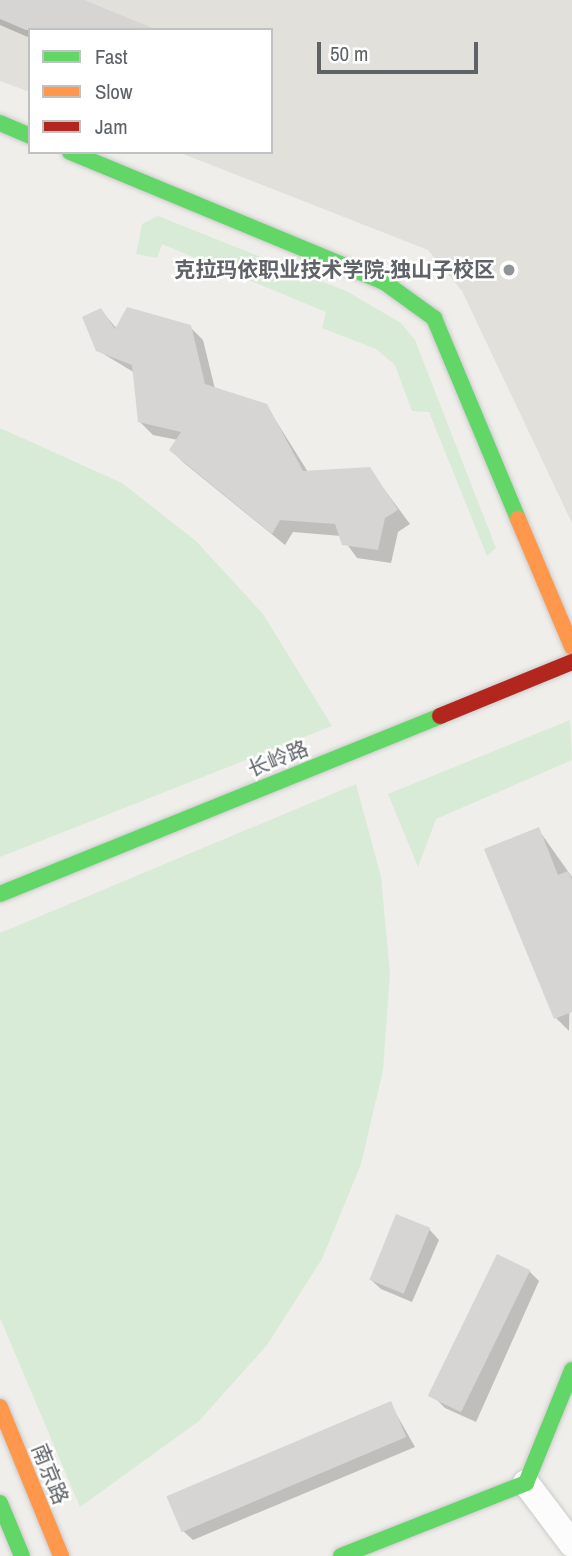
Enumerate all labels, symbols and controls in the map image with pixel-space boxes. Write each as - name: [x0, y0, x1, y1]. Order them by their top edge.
- legend: [28, 28, 273, 154]
- scale bar: [320, 28, 481, 72]
- text: 50 m: [330, 39, 368, 68]
- text: Fast: [95, 42, 128, 71]
- text: Slow: [95, 77, 132, 106]
- text: Jam: [95, 112, 128, 141]
- place label: 克拉玛依职业技术学院-独山子校区: [174, 257, 495, 283]
- marker: 克拉玛依职业技术学院-独山子校区: [501, 262, 517, 278]
- street label: 长岭路: [244, 736, 312, 782]
- street label: 南京路: [27, 1440, 73, 1508]

